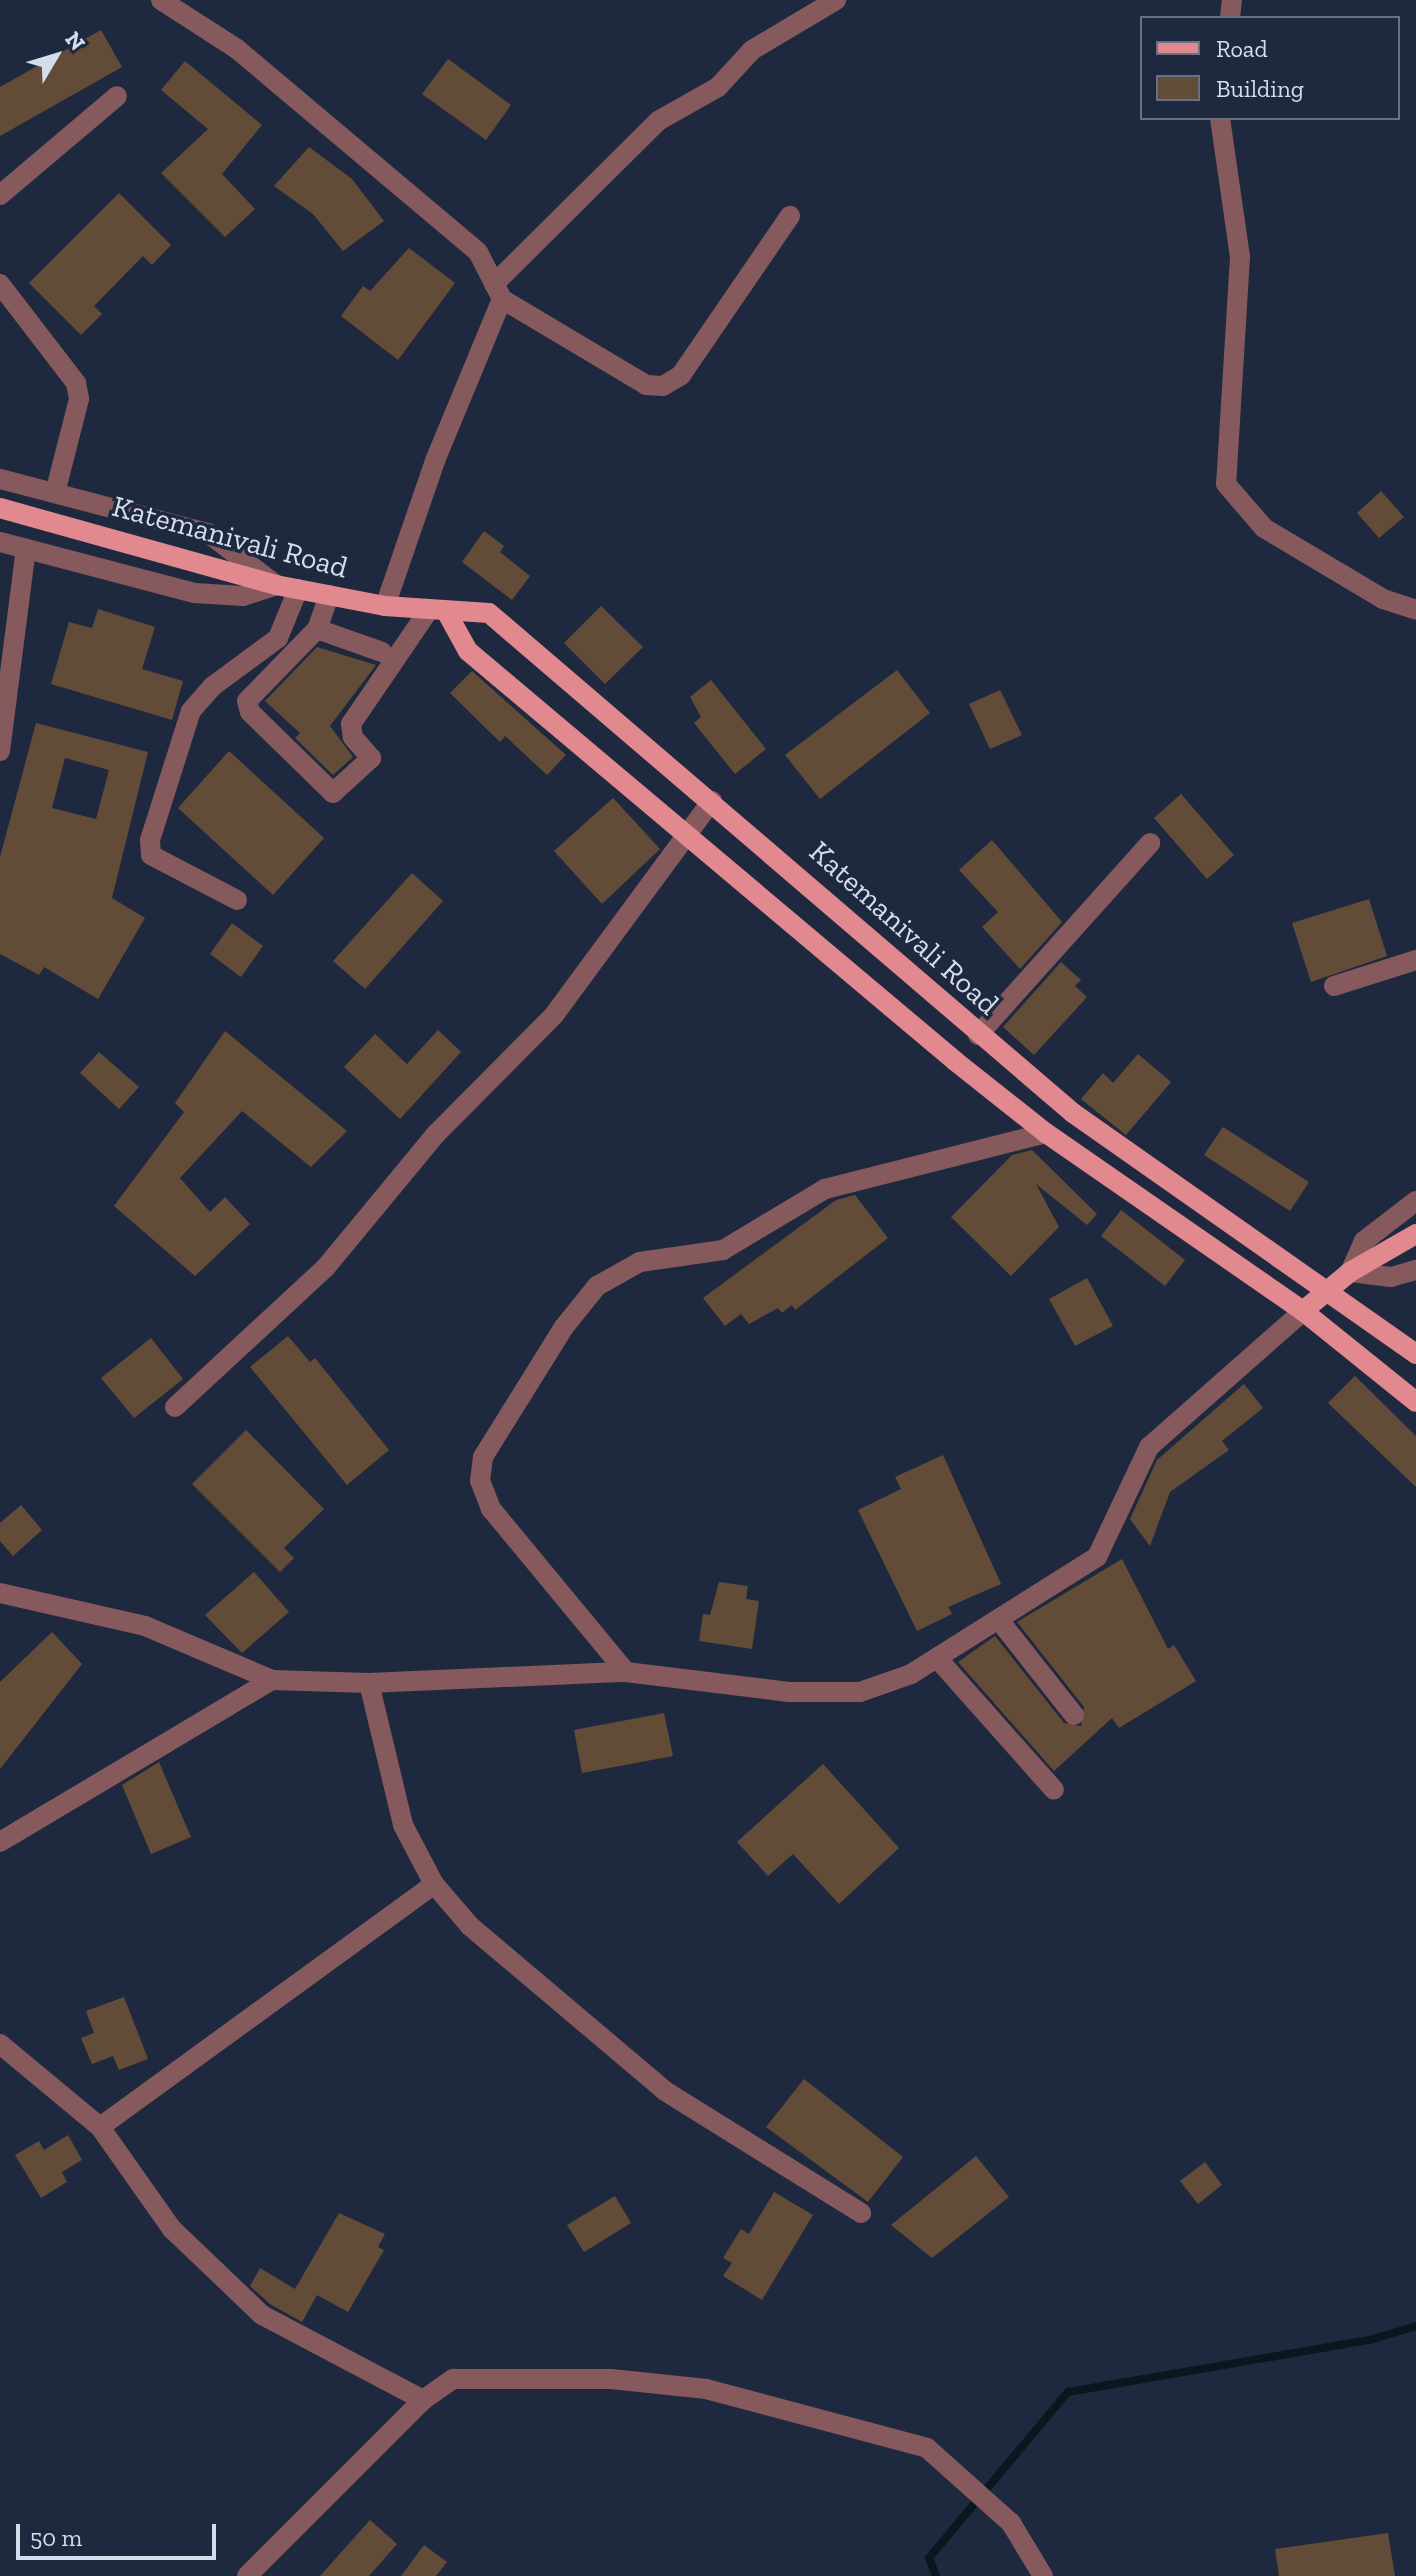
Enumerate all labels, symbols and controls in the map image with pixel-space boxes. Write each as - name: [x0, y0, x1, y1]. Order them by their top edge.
- north arrow: [16, 16, 96, 96]
- legend: [1140, 16, 1400, 120]
- text: N: [60, 26, 91, 56]
- text: Road: [1216, 34, 1268, 63]
- text: Building: [1216, 74, 1304, 103]
- street label: Katemanivali Road: [108, 488, 352, 586]
- street label: Katemanivali Road: [802, 834, 1006, 1022]
- scale bar: [20, 2508, 220, 2558]
- text: 50 m: [30, 2523, 82, 2552]

